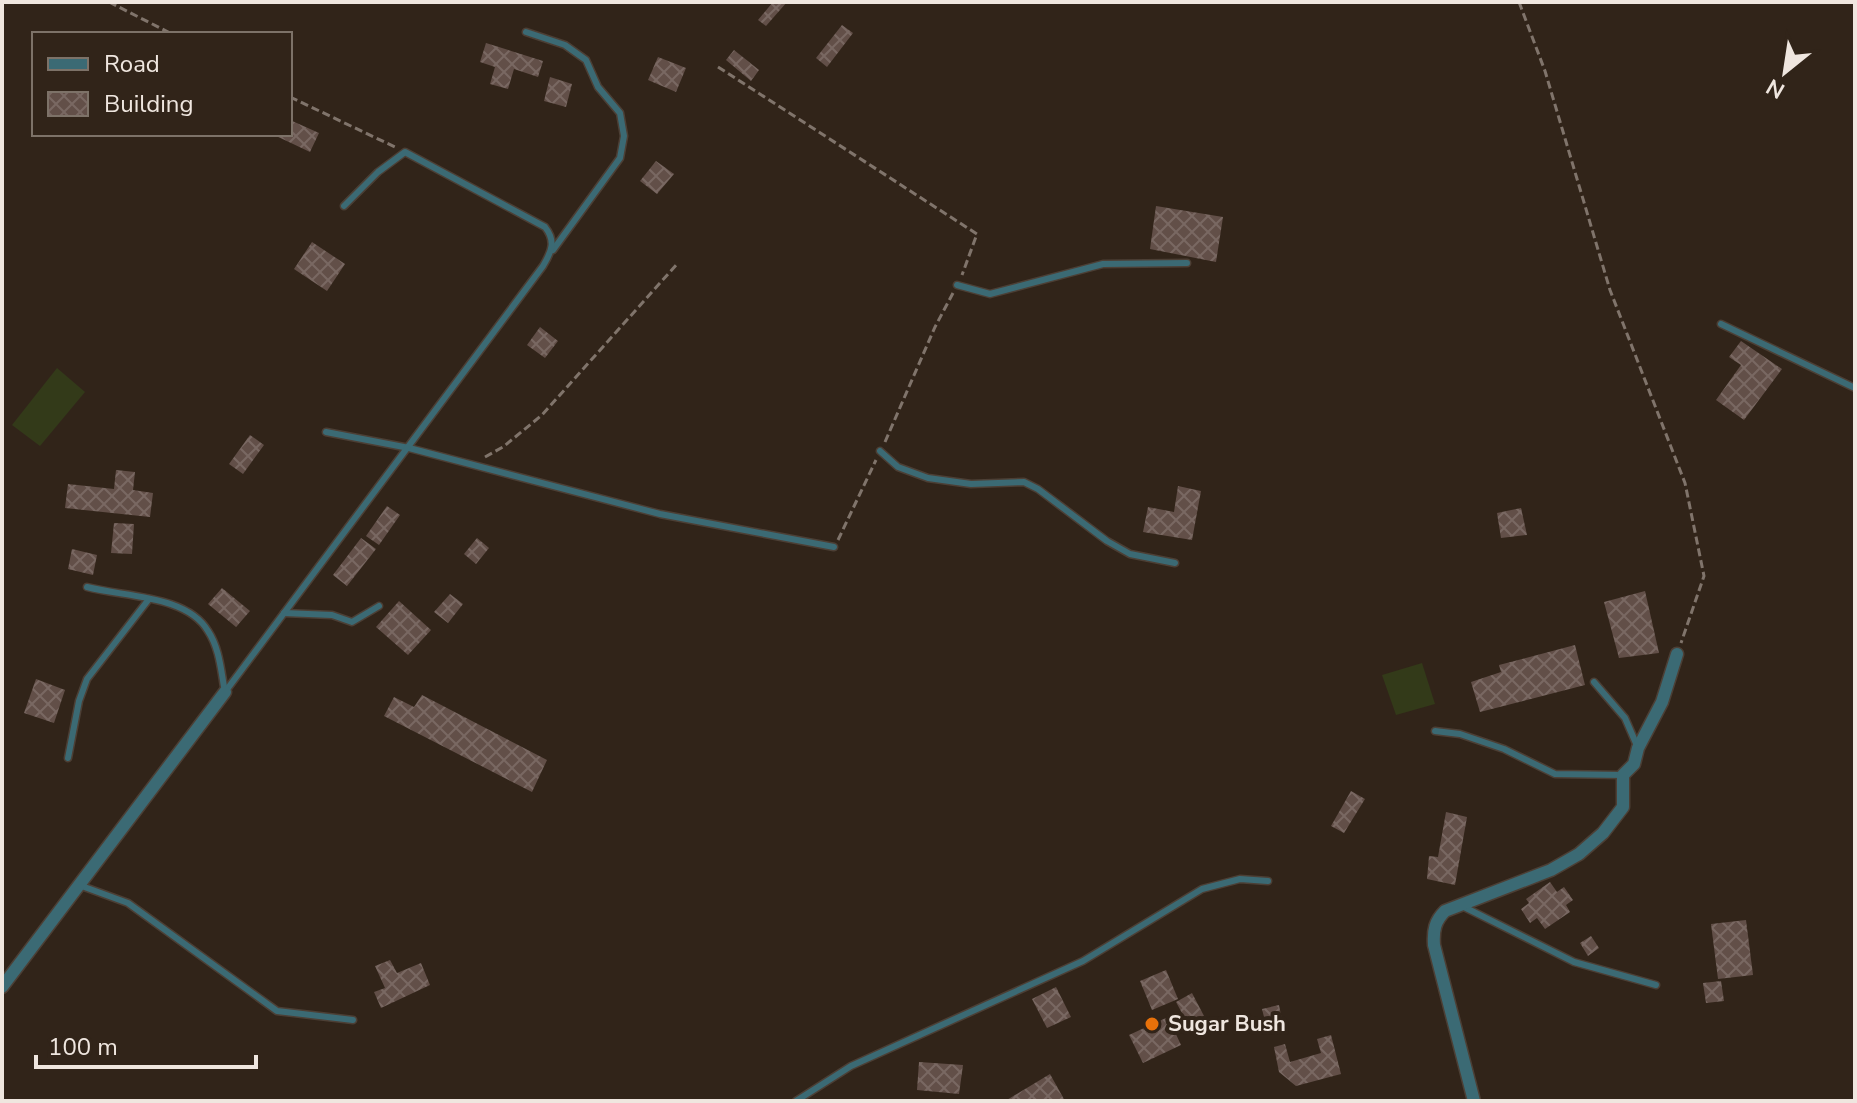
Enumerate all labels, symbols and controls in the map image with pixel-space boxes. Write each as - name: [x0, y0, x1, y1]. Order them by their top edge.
- legend: [32, 32, 292, 136]
- north arrow: [1745, 32, 1825, 112]
- text: Road: [104, 48, 160, 80]
- text: N: [1761, 71, 1790, 106]
- text: Building: [104, 88, 194, 120]
- place label: Sugar Bush: [1168, 1009, 1286, 1039]
- marker: Sugar Bush: [1143, 1015, 1161, 1033]
- scale bar: [36, 1019, 256, 1069]
- text: 100 m: [48, 1031, 118, 1063]

